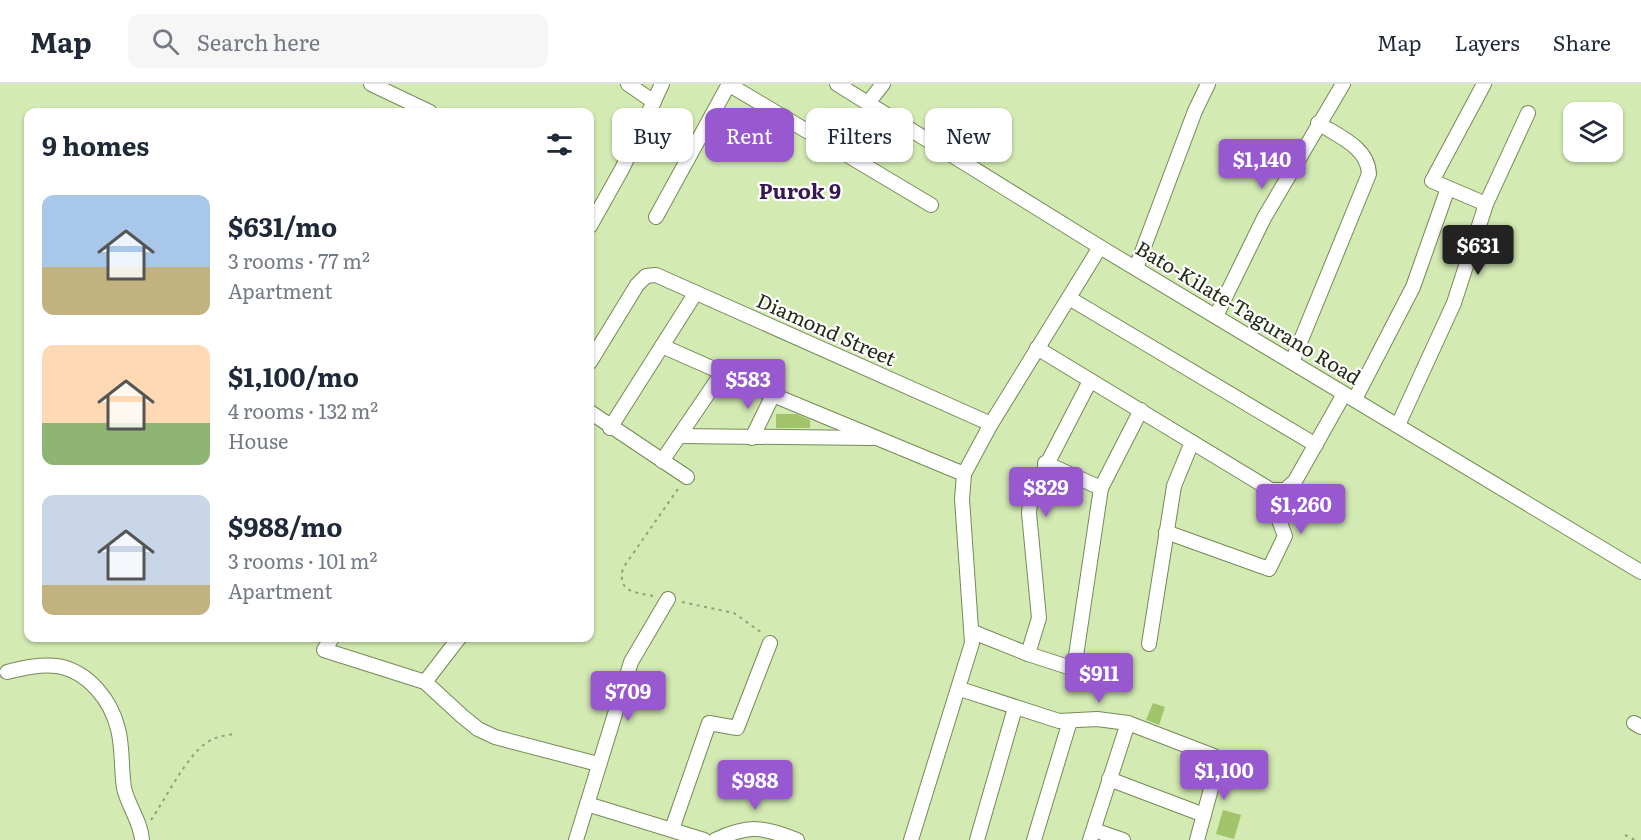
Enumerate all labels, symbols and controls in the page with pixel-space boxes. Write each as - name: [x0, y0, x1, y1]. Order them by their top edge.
- search box: [128, 14, 548, 68]
- text: Map: [30, 20, 92, 62]
- icon: search: [149, 25, 182, 58]
- text: Search here: [197, 25, 320, 58]
- text: Map: [1377, 26, 1422, 57]
- text: Layers: [1455, 26, 1520, 57]
- text: Share: [1553, 26, 1611, 57]
- map controls: [1563, 102, 1623, 162]
- button: layers: [1563, 102, 1623, 162]
- chip: Buy: [612, 108, 693, 162]
- chip: Rent: [705, 108, 794, 162]
- chip: Filters: [806, 108, 913, 162]
- chip: New: [925, 108, 1012, 162]
- text: 9 homes: [42, 125, 149, 164]
- icon: filters: [543, 128, 576, 161]
- pin: $1,140: [1213, 139, 1311, 190]
- text: $1,140: [1233, 143, 1291, 173]
- district label: Purok 9: [759, 174, 841, 205]
- text: $631/mo: [228, 206, 337, 245]
- icon: home: [90, 219, 162, 291]
- pin: $631: [1442, 225, 1514, 276]
- text: $631: [1457, 229, 1499, 259]
- street label: Bato-Kilate-Tagurano Road: [1131, 232, 1367, 391]
- text: 3 rooms · 77 m²: [228, 245, 370, 275]
- text: Apartment: [228, 275, 333, 305]
- street label: Diamond Street: [752, 284, 901, 372]
- text: $1,100/mo: [228, 356, 359, 395]
- pin: $583: [712, 359, 784, 410]
- text: $583: [725, 363, 771, 393]
- icon: home: [90, 369, 162, 441]
- text: 4 rooms · 132 m²: [228, 395, 378, 425]
- text: House: [228, 425, 288, 455]
- pin: $829: [1010, 467, 1082, 518]
- text: $829: [1023, 471, 1069, 501]
- pin: $1,260: [1252, 484, 1350, 535]
- text: $1,260: [1270, 488, 1332, 518]
- text: $988/mo: [228, 506, 343, 545]
- icon: home: [90, 519, 162, 591]
- text: 3 rooms · 101 m²: [228, 545, 377, 575]
- text: Apartment: [228, 575, 333, 605]
- pin: $911: [1063, 653, 1135, 704]
- text: $911: [1079, 657, 1119, 687]
- pin: $709: [592, 671, 664, 722]
- text: $709: [605, 675, 651, 705]
- pin: $1,100: [1175, 750, 1273, 801]
- text: $1,100: [1194, 754, 1254, 784]
- pin: $988: [719, 760, 791, 811]
- text: $988: [732, 764, 778, 794]

